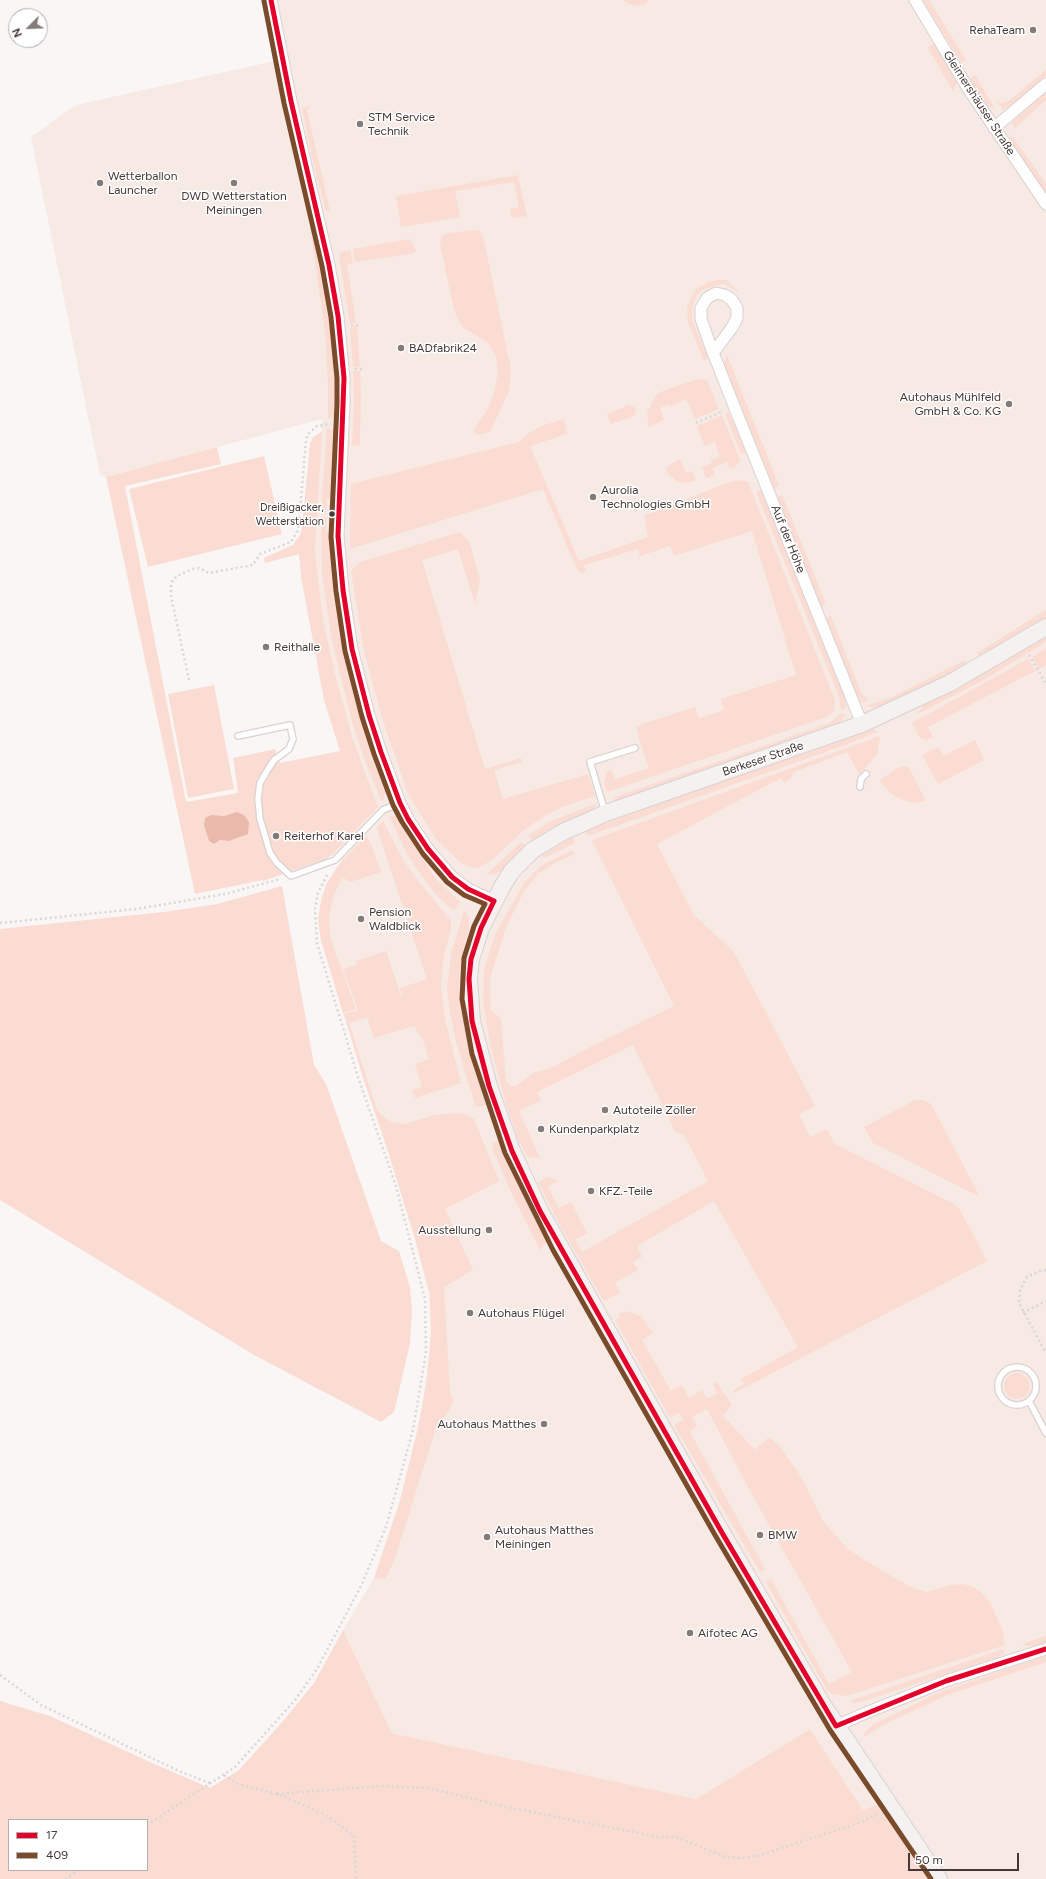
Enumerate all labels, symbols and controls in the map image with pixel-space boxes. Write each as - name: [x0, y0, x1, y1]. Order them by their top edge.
- north arrow: [8, 8, 48, 48]
- place label: RehaTeam: [969, 23, 1025, 37]
- marker: RehaTeam: [1028, 25, 1038, 35]
- text: N: [10, 26, 25, 39]
- street label: Gleimershäuser Straße: [940, 48, 1018, 158]
- place label: STM Service Technik: [368, 110, 435, 138]
- marker: STM Service Technik: [355, 119, 365, 129]
- place label: Wetterballon Launcher: [108, 169, 177, 197]
- marker: Wetterballon Launcher: [95, 178, 105, 188]
- marker: DWD Wetterstation Meiningen: [229, 178, 239, 188]
- place label: DWD Wetterstation Meiningen: [181, 189, 287, 217]
- place label: BADfabrik24: [409, 341, 477, 355]
- marker: BADfabrik24: [396, 343, 406, 353]
- place label: Autohaus Mühlfeld GmbH & Co. KG: [900, 390, 1001, 418]
- marker: Autohaus Mühlfeld GmbH & Co. KG: [1004, 399, 1014, 409]
- place label: Aurolia Technologies GmbH: [601, 483, 710, 511]
- marker: Aurolia Technologies GmbH: [588, 492, 598, 502]
- place label: Dreißigacker, Wetterstation: [256, 501, 324, 527]
- street label: Auf der Höhe: [768, 503, 808, 575]
- marker: Dreißigacker, Wetterstation: [327, 509, 337, 519]
- place label: Reithalle: [274, 640, 320, 654]
- marker: Reithalle: [261, 642, 271, 652]
- street label: Berkeser Straße: [721, 738, 805, 780]
- place label: Reiterhof Karel: [284, 829, 364, 843]
- marker: Reiterhof Karel: [271, 831, 281, 841]
- place label: Pension Waldblick: [369, 905, 421, 933]
- marker: Pension Waldblick: [356, 914, 366, 924]
- place label: Autoteile Zöller: [613, 1103, 696, 1117]
- marker: Autoteile Zöller: [600, 1105, 610, 1115]
- place label: Kundenparkplatz: [549, 1122, 639, 1136]
- marker: Kundenparkplatz: [536, 1124, 546, 1134]
- place label: KFZ.-Teile: [599, 1184, 652, 1198]
- marker: KFZ.-Teile: [586, 1186, 596, 1196]
- place label: Ausstellung: [418, 1223, 481, 1237]
- marker: Ausstellung: [484, 1225, 494, 1235]
- place label: Autohaus Flügel: [478, 1306, 564, 1320]
- marker: Autohaus Flügel: [465, 1308, 475, 1318]
- place label: Autohaus Matthes: [437, 1417, 536, 1431]
- marker: Autohaus Matthes: [539, 1419, 549, 1429]
- place label: Autohaus Matthes Meiningen: [495, 1523, 594, 1551]
- place label: BMW: [768, 1528, 797, 1542]
- marker: BMW: [755, 1530, 765, 1540]
- marker: Autohaus Matthes Meiningen: [482, 1532, 492, 1542]
- place label: Aifotec AG: [698, 1626, 758, 1640]
- marker: Aifotec AG: [685, 1628, 695, 1638]
- legend: [8, 1819, 148, 1871]
- text: 17: [46, 1828, 57, 1842]
- scale bar: [910, 1845, 1021, 1871]
- text: 409: [46, 1848, 68, 1862]
- text: 50 m: [915, 1853, 943, 1867]

